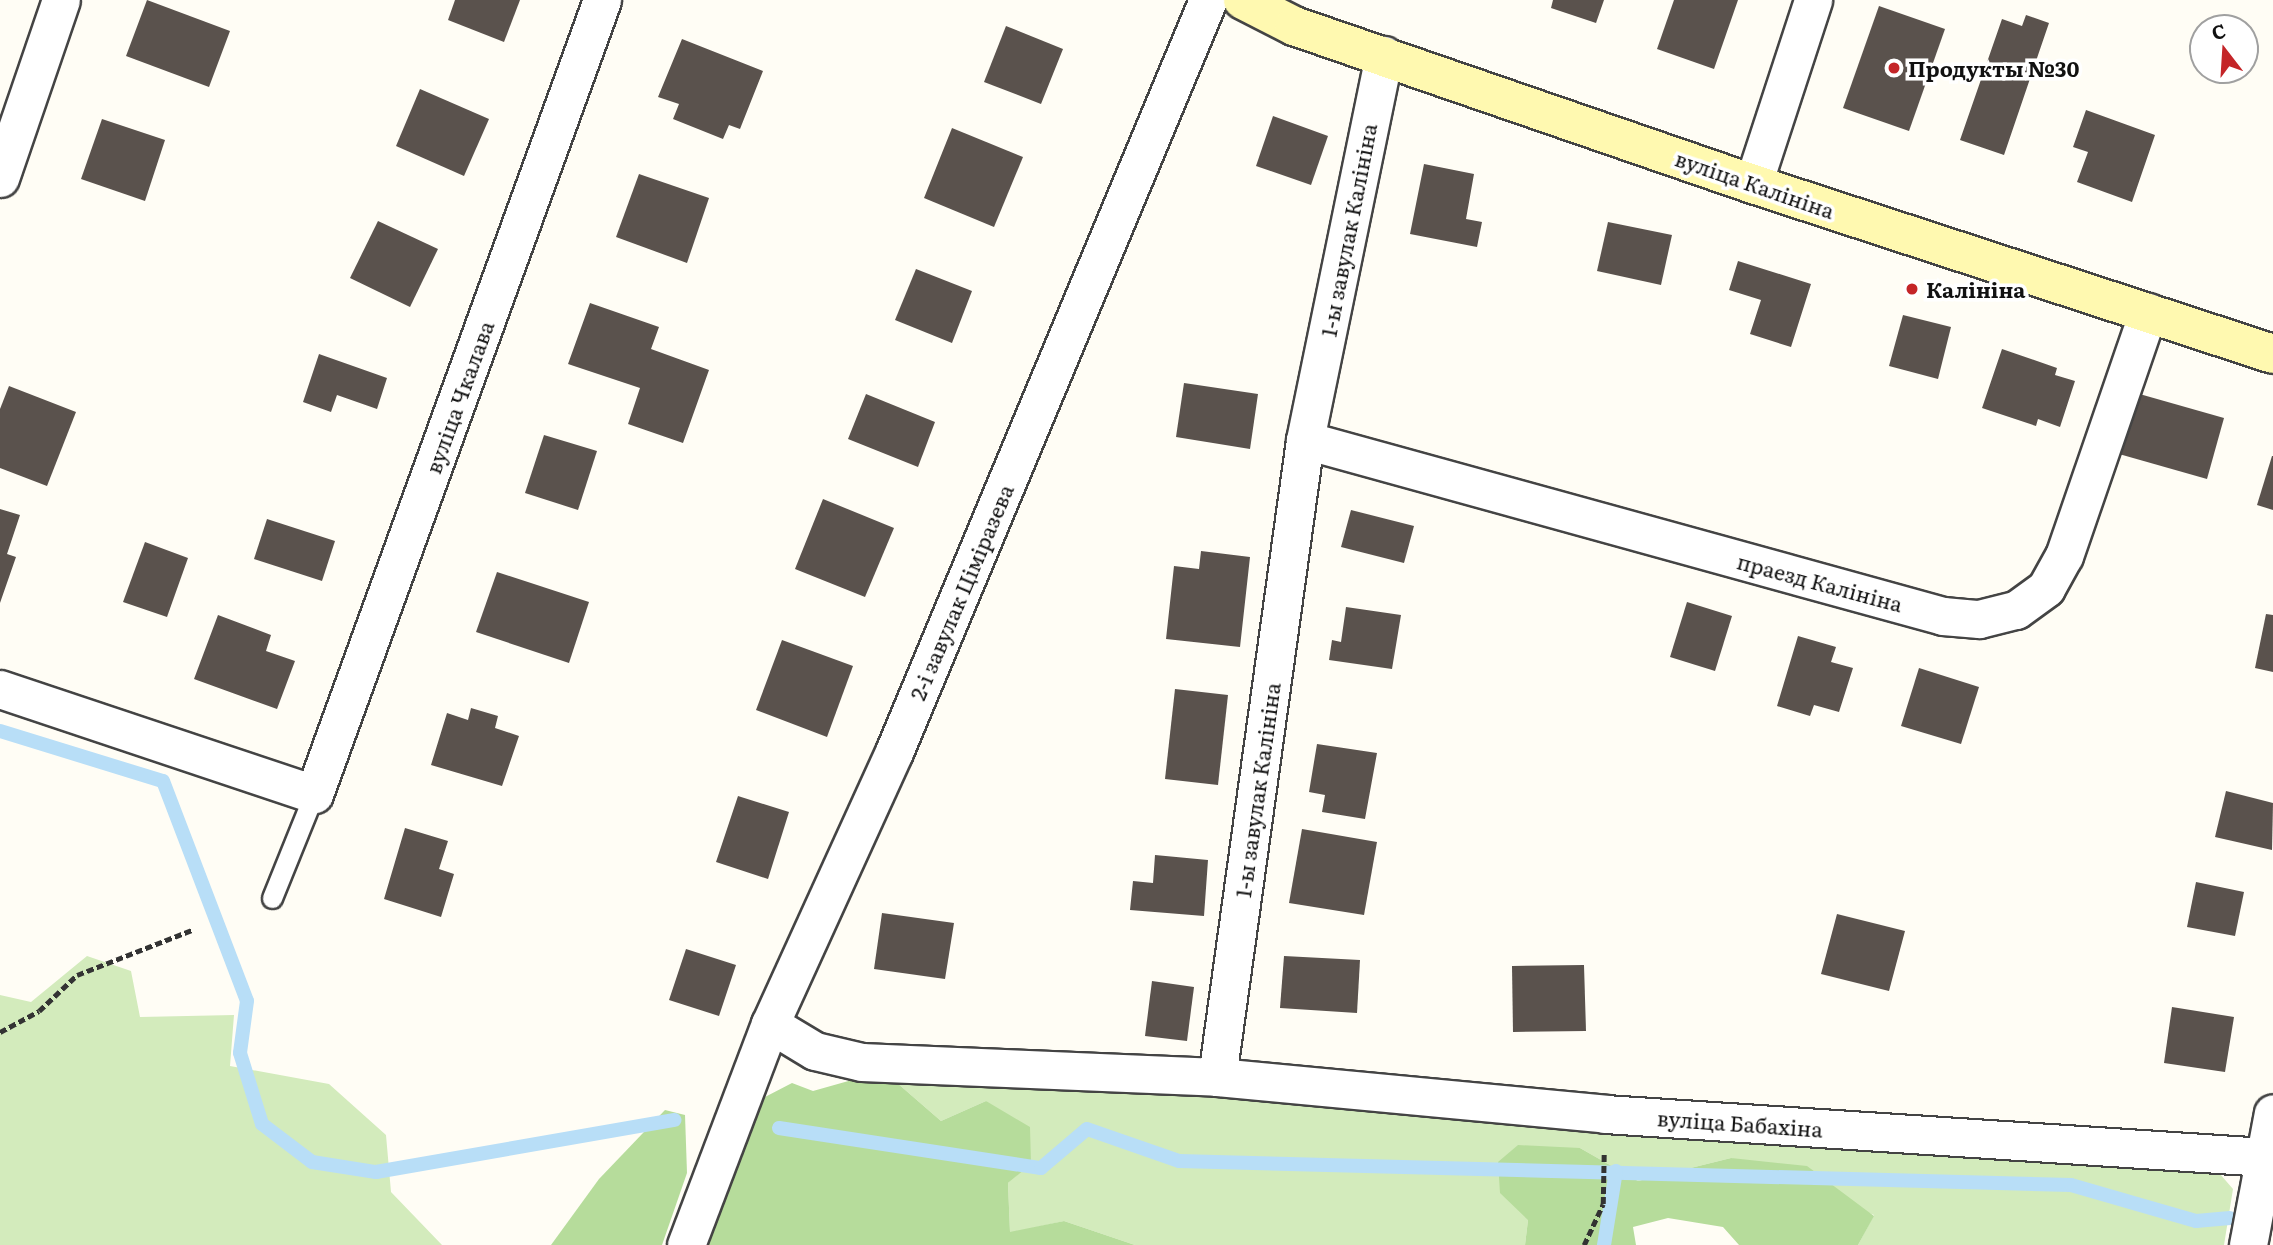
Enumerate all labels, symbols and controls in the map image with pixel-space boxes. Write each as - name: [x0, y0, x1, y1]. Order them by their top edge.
- north arrow: [2189, 14, 2259, 84]
- text: С: [2208, 15, 2229, 46]
- place label: Продукты №30: [1908, 55, 2079, 81]
- marker: Продукты №30: [1886, 60, 1902, 76]
- street label: 1-ы завулак Калініна: [1315, 121, 1381, 339]
- street label: вуліца Калініна: [1672, 145, 1838, 223]
- place label: Калініна: [1926, 276, 2025, 302]
- marker: Калініна: [1904, 281, 1920, 297]
- street label: вуліца Чкалава: [420, 317, 498, 477]
- street label: 2-і завулак Ціміразева: [904, 480, 1018, 704]
- street label: праезд Калініна: [1735, 548, 1905, 616]
- street label: 1-ы завулак Калініна: [1229, 681, 1285, 899]
- street label: вуліца Бабахіна: [1656, 1105, 1824, 1141]

